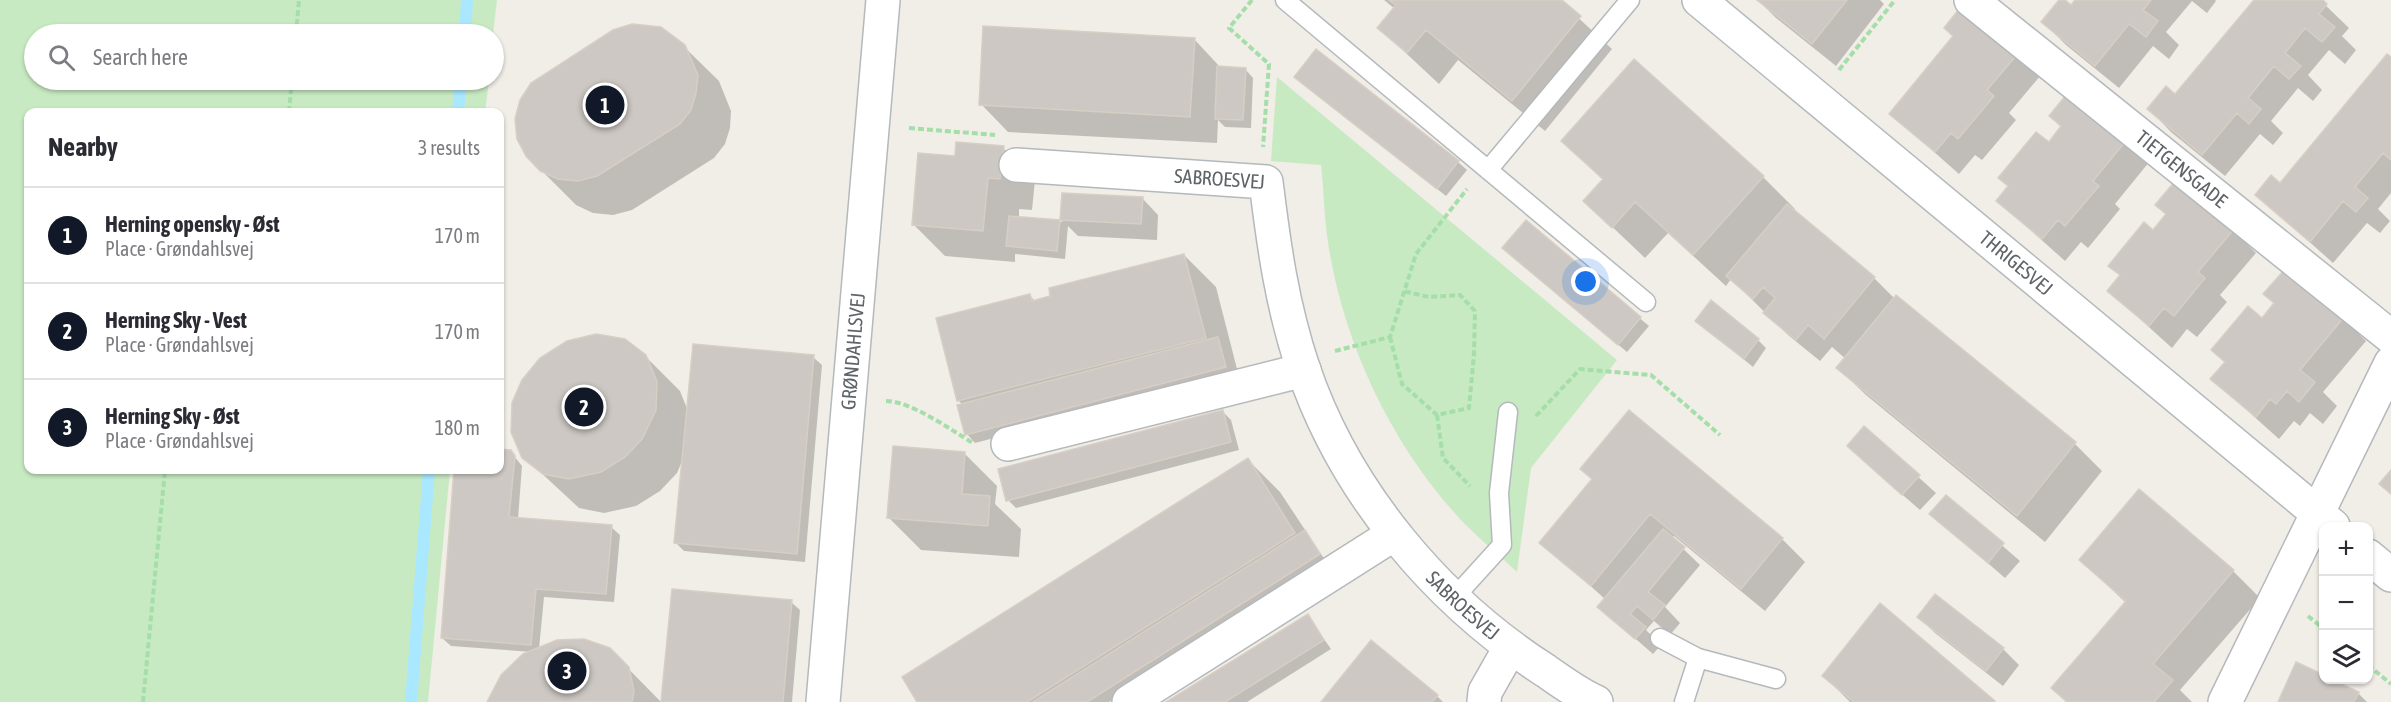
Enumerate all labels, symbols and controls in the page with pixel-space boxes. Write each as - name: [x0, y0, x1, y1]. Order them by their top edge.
- search box: [24, 24, 504, 90]
- icon: search: [45, 41, 78, 74]
- text: Search here: [93, 44, 188, 70]
- pin: 1: [586, 82, 624, 128]
- street label: TIETGENSGADE: [2132, 125, 2232, 212]
- text: Nearby: [48, 132, 118, 162]
- text: 3 results: [418, 136, 480, 159]
- street label: SABROESVEJ: [1173, 164, 1266, 193]
- text: Herning opensky - Øst: [105, 211, 280, 237]
- text: 1: [63, 224, 72, 247]
- text: 170 m: [435, 224, 480, 247]
- street label: THRIGESVEJ: [1975, 226, 2058, 300]
- text: Place · Grøndahlsvej: [105, 237, 254, 260]
- your location: [1571, 267, 1600, 296]
- street label: GRØNDAHLSVEJ: [836, 292, 869, 411]
- text: Herning Sky - Vest: [105, 307, 247, 333]
- text: 2: [63, 320, 72, 343]
- text: 170 m: [435, 320, 480, 343]
- text: Place · Grøndahlsvej: [105, 333, 254, 356]
- pin: 2: [564, 384, 604, 430]
- text: Herning Sky - Øst: [105, 403, 240, 429]
- text: 3: [63, 416, 72, 439]
- text: 180 m: [435, 416, 480, 439]
- text: Place · Grøndahlsvej: [105, 429, 254, 452]
- map controls: [2319, 522, 2373, 684]
- button: +: [2319, 522, 2373, 576]
- street label: SABROESVEJ: [1422, 566, 1504, 644]
- button: −: [2319, 576, 2373, 630]
- button: layers: [2319, 630, 2373, 684]
- pin: 3: [548, 648, 586, 694]

